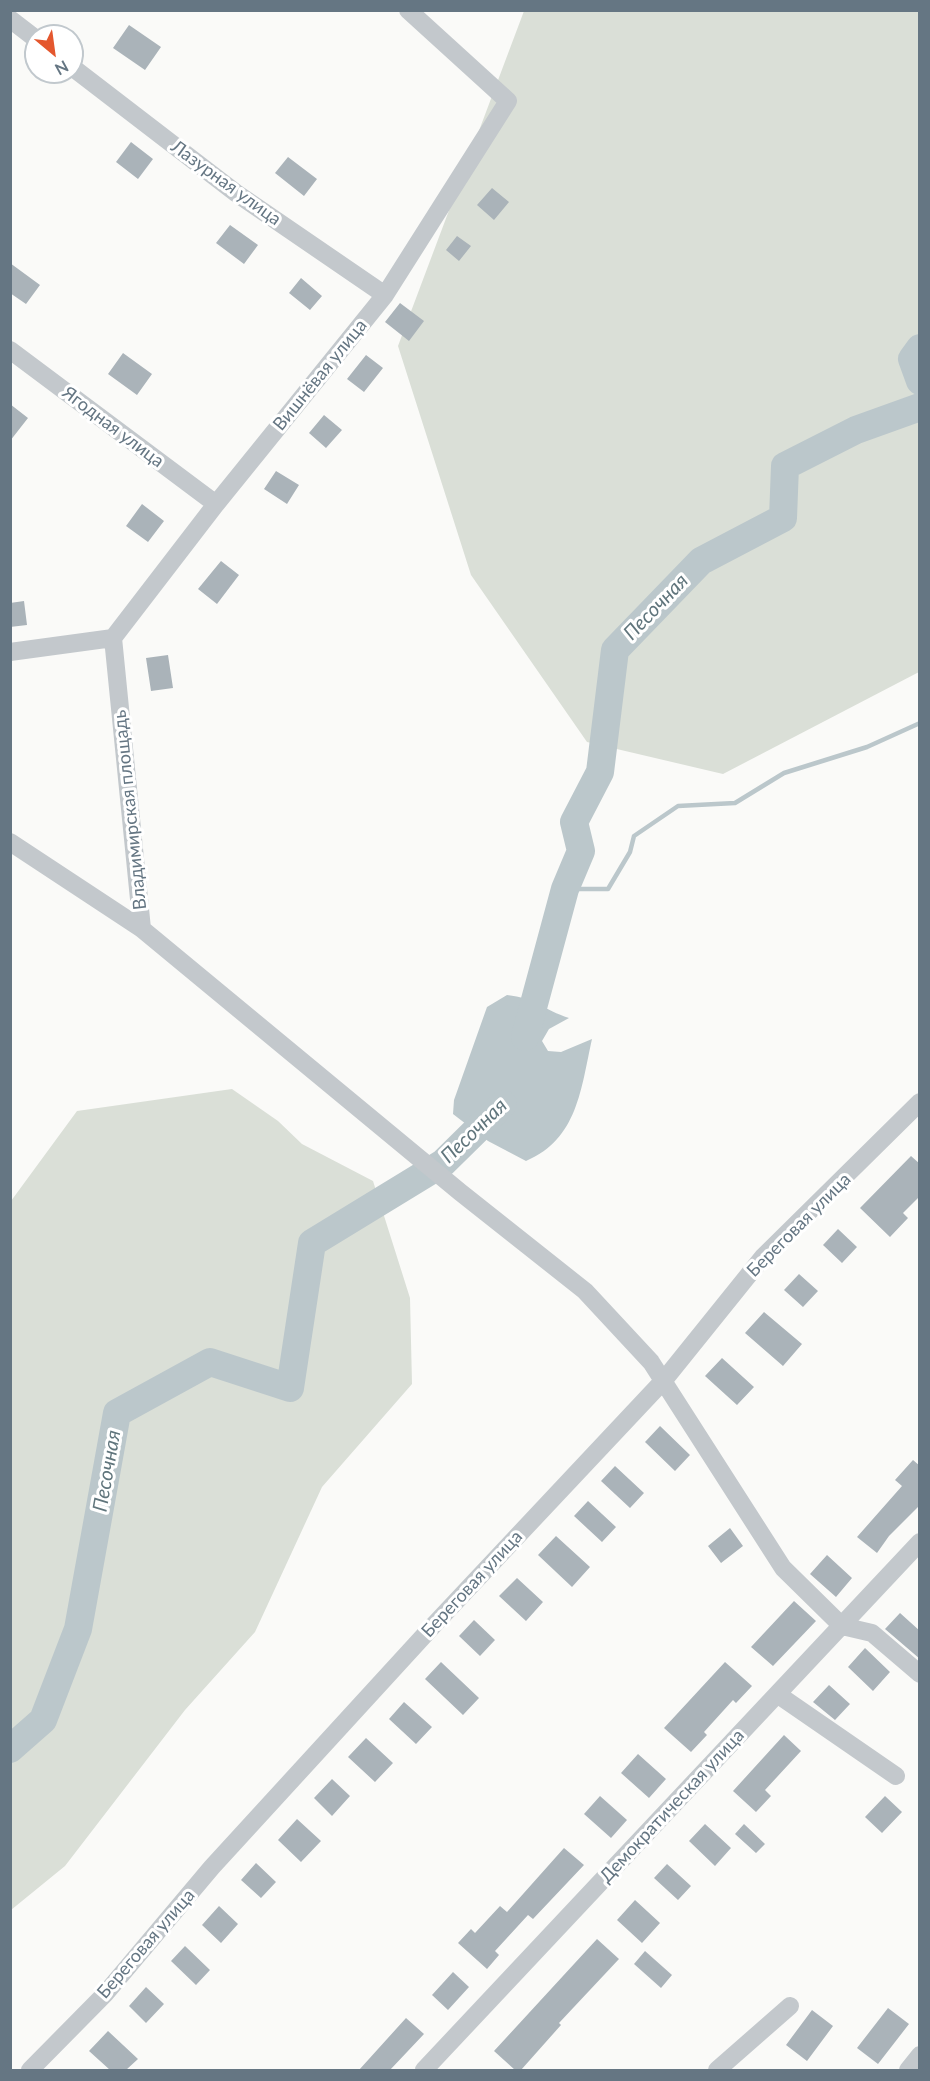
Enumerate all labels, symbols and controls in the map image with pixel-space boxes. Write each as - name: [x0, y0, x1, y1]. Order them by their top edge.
- north arrow: [24, 24, 84, 84]
- text: N: [52, 57, 72, 80]
- street label: Лазурная улица: [167, 136, 285, 230]
- street label: Вишнёвая улица: [269, 315, 371, 435]
- street label: Ягодная улица: [58, 382, 168, 472]
- water label: Песочная: [619, 569, 693, 645]
- street label: Владимирская площадь: [109, 709, 151, 911]
- water label: Песочная: [436, 1094, 512, 1168]
- street label: Береговая улица: [743, 1169, 855, 1281]
- water label: Песочная: [88, 1428, 126, 1514]
- street label: Береговая улица: [417, 1526, 527, 1642]
- street label: Демократическая улица: [595, 1725, 749, 1887]
- street label: Береговая улица: [93, 1885, 199, 2003]

